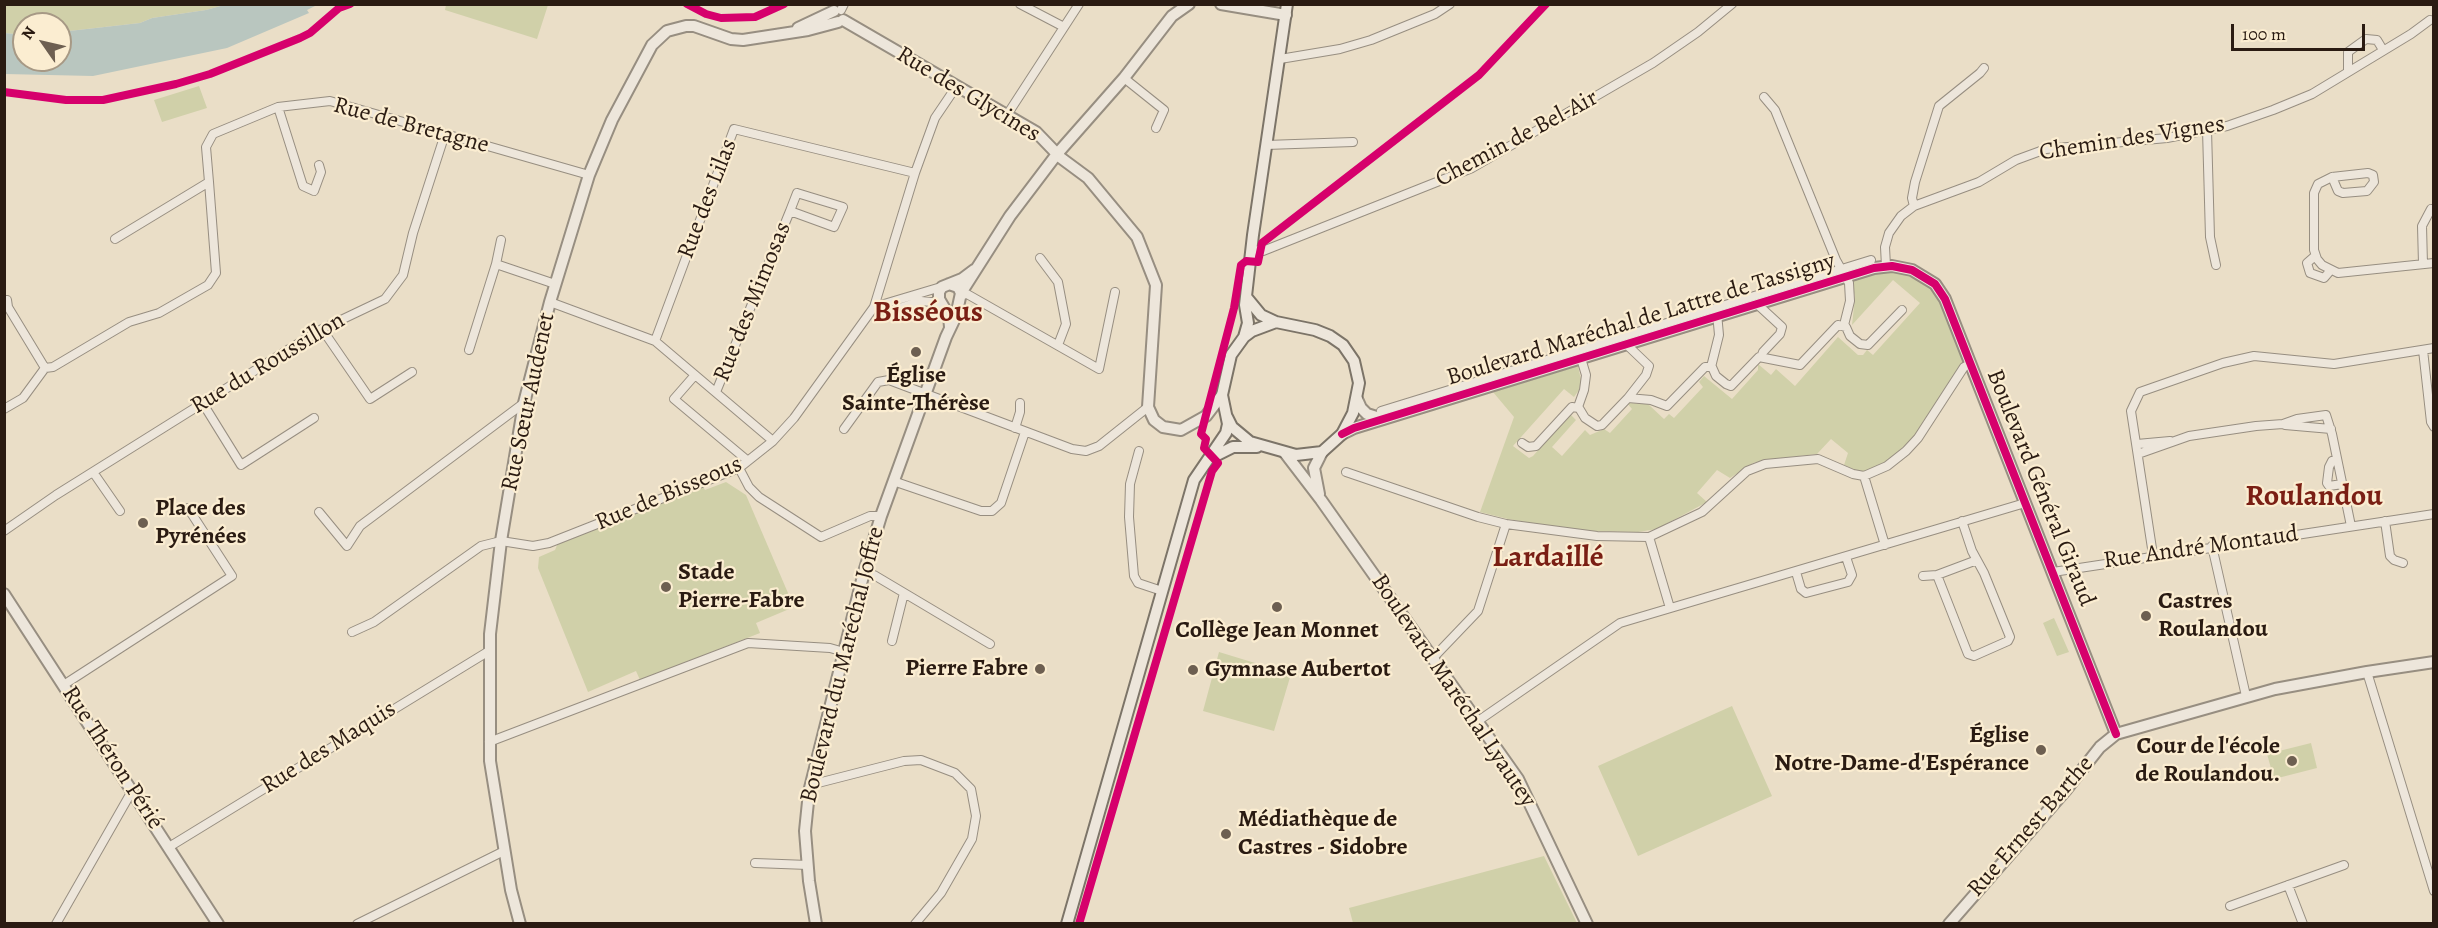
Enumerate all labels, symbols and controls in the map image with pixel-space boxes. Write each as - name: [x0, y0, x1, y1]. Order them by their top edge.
- north arrow: [12, 12, 72, 72]
- scale bar: [2234, 12, 2368, 50]
- text: N: [16, 22, 41, 44]
- text: 100 m: [2242, 22, 2286, 46]
- street label: Rue des Glycines: [891, 41, 1045, 149]
- street label: Chemin de Bel-Air: [1431, 84, 1603, 194]
- street label: Rue de Bretagne: [330, 91, 492, 161]
- street label: Chemin des Vignes: [2037, 110, 2227, 168]
- street label: Rue des Lilas: [672, 135, 744, 263]
- street label: Rue des Mimosas: [708, 218, 798, 386]
- street label: Boulevard Maréchal de Lattre de Tassigny: [1443, 247, 1839, 393]
- district label: Bisséous: [873, 296, 983, 332]
- street label: Rue du Roussillon: [186, 307, 350, 421]
- street label: Rue Sœur Audenet: [496, 310, 562, 494]
- marker: Église Sainte-Thérèse: [909, 345, 923, 359]
- place label: Église Sainte-Thérèse: [842, 362, 990, 418]
- street label: Boulevard Général Giraud: [1979, 365, 2101, 611]
- street label: Rue de Bisseous: [591, 450, 747, 538]
- district label: Roulandou: [2245, 480, 2383, 516]
- place label: Place des Pyrénées: [155, 495, 247, 551]
- marker: Place des Pyrénées: [136, 516, 150, 530]
- street label: Rue André Montaud: [2102, 520, 2300, 576]
- street label: Boulevard du Maréchal Joffre: [795, 524, 891, 806]
- district label: Lardaillé: [1492, 541, 1604, 577]
- place label: Stade Pierre-Fabre: [678, 559, 805, 615]
- street label: Boulevard Maréchal Lyautey: [1364, 569, 1542, 813]
- marker: Stade Pierre-Fabre: [659, 580, 673, 594]
- place label: Castres Roulandou: [2158, 588, 2268, 644]
- marker: Collège Jean Monnet: [1270, 600, 1284, 614]
- marker: Castres Roulandou: [2139, 609, 2153, 623]
- place label: Collège Jean Monnet: [1175, 617, 1379, 645]
- place label: Pierre Fabre: [905, 655, 1028, 683]
- place label: Gymnase Aubertot: [1205, 656, 1391, 684]
- marker: Pierre Fabre: [1033, 662, 1047, 676]
- marker: Gymnase Aubertot: [1186, 663, 1200, 677]
- street label: Rue Théron Périé: [55, 681, 169, 835]
- street label: Rue des Maquis: [256, 695, 402, 801]
- place label: Église Notre-Dame-d'Espérance: [1774, 722, 2029, 778]
- place label: Cour de l'école de Roulandou.: [2135, 733, 2280, 789]
- marker: Église Notre-Dame-d'Espérance: [2034, 743, 2048, 757]
- street label: Rue Ernest Barthe: [1962, 751, 2100, 903]
- marker: Cour de l'école de Roulandou.: [2285, 754, 2299, 768]
- place label: Médiathèque de Castres - Sidobre: [1238, 806, 1408, 862]
- marker: Médiathèque de Castres - Sidobre: [1219, 827, 1233, 841]

